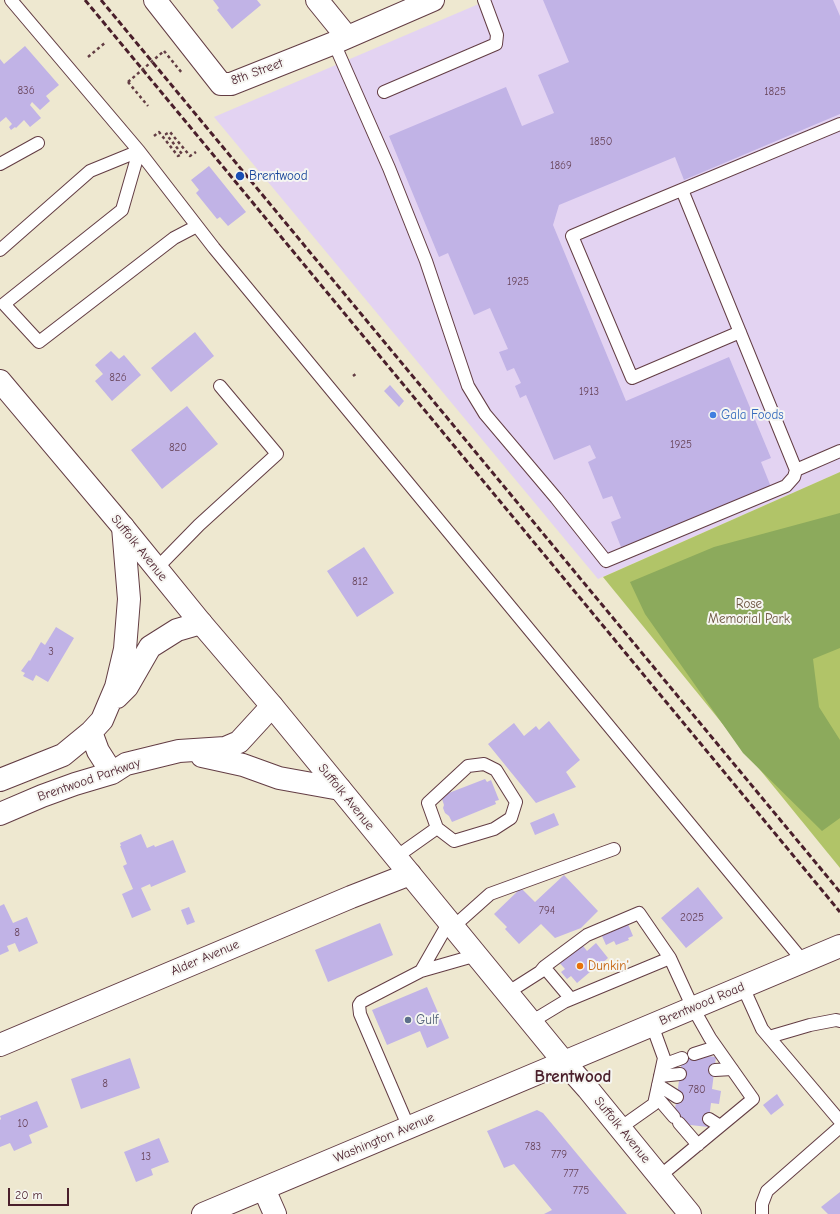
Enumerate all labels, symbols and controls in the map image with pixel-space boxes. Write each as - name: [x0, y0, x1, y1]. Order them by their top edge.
- street label: 8th Street: [229, 55, 285, 89]
- house number: 836: [17, 84, 35, 98]
- house number: 1825: [764, 85, 786, 99]
- house number: 1850: [590, 135, 612, 149]
- house number: 1869: [550, 159, 572, 173]
- place label: Brentwood: [249, 168, 308, 184]
- marker: Brentwood: [234, 170, 246, 182]
- house number: 1925: [507, 275, 529, 289]
- house number: 826: [109, 371, 127, 385]
- house number: 1913: [579, 385, 599, 399]
- place label: Gala Foods: [721, 407, 784, 423]
- marker: Gala Foods: [708, 410, 718, 420]
- house number: 1925: [670, 438, 692, 452]
- house number: 820: [169, 441, 187, 455]
- street label: Suffolk Avenue: [108, 512, 170, 584]
- house number: 812: [352, 575, 368, 589]
- park label: Rose Memorial Park: [708, 596, 790, 627]
- house number: 3: [48, 645, 54, 659]
- street label: Brentwood Parkway: [35, 755, 143, 805]
- street label: Suffolk Avenue: [315, 761, 377, 833]
- house number: 794: [539, 904, 555, 918]
- house number: 2025: [680, 911, 704, 925]
- house number: 8: [14, 926, 20, 940]
- street label: Alder Avenue: [168, 937, 242, 979]
- place label: Dunkin': [588, 958, 629, 974]
- marker: Dunkin': [575, 961, 585, 971]
- street label: Brentwood Road: [657, 979, 747, 1029]
- place label: Gulf: [416, 1012, 438, 1028]
- marker: Gulf: [403, 1015, 413, 1025]
- district label: Brentwood: [535, 1067, 611, 1087]
- house number: 8: [102, 1077, 108, 1091]
- house number: 780: [688, 1083, 706, 1097]
- street label: Suffolk Avenue: [591, 1094, 653, 1166]
- street label: Washington Avenue: [331, 1110, 437, 1166]
- house number: 10: [17, 1117, 29, 1131]
- house number: 783: [525, 1140, 541, 1154]
- house number: 779: [551, 1148, 567, 1162]
- house number: 13: [141, 1150, 151, 1164]
- house number: 777: [563, 1167, 579, 1181]
- scale bar: [10, 1180, 71, 1206]
- house number: 775: [573, 1184, 589, 1198]
- text: 20 m: [15, 1188, 43, 1202]

